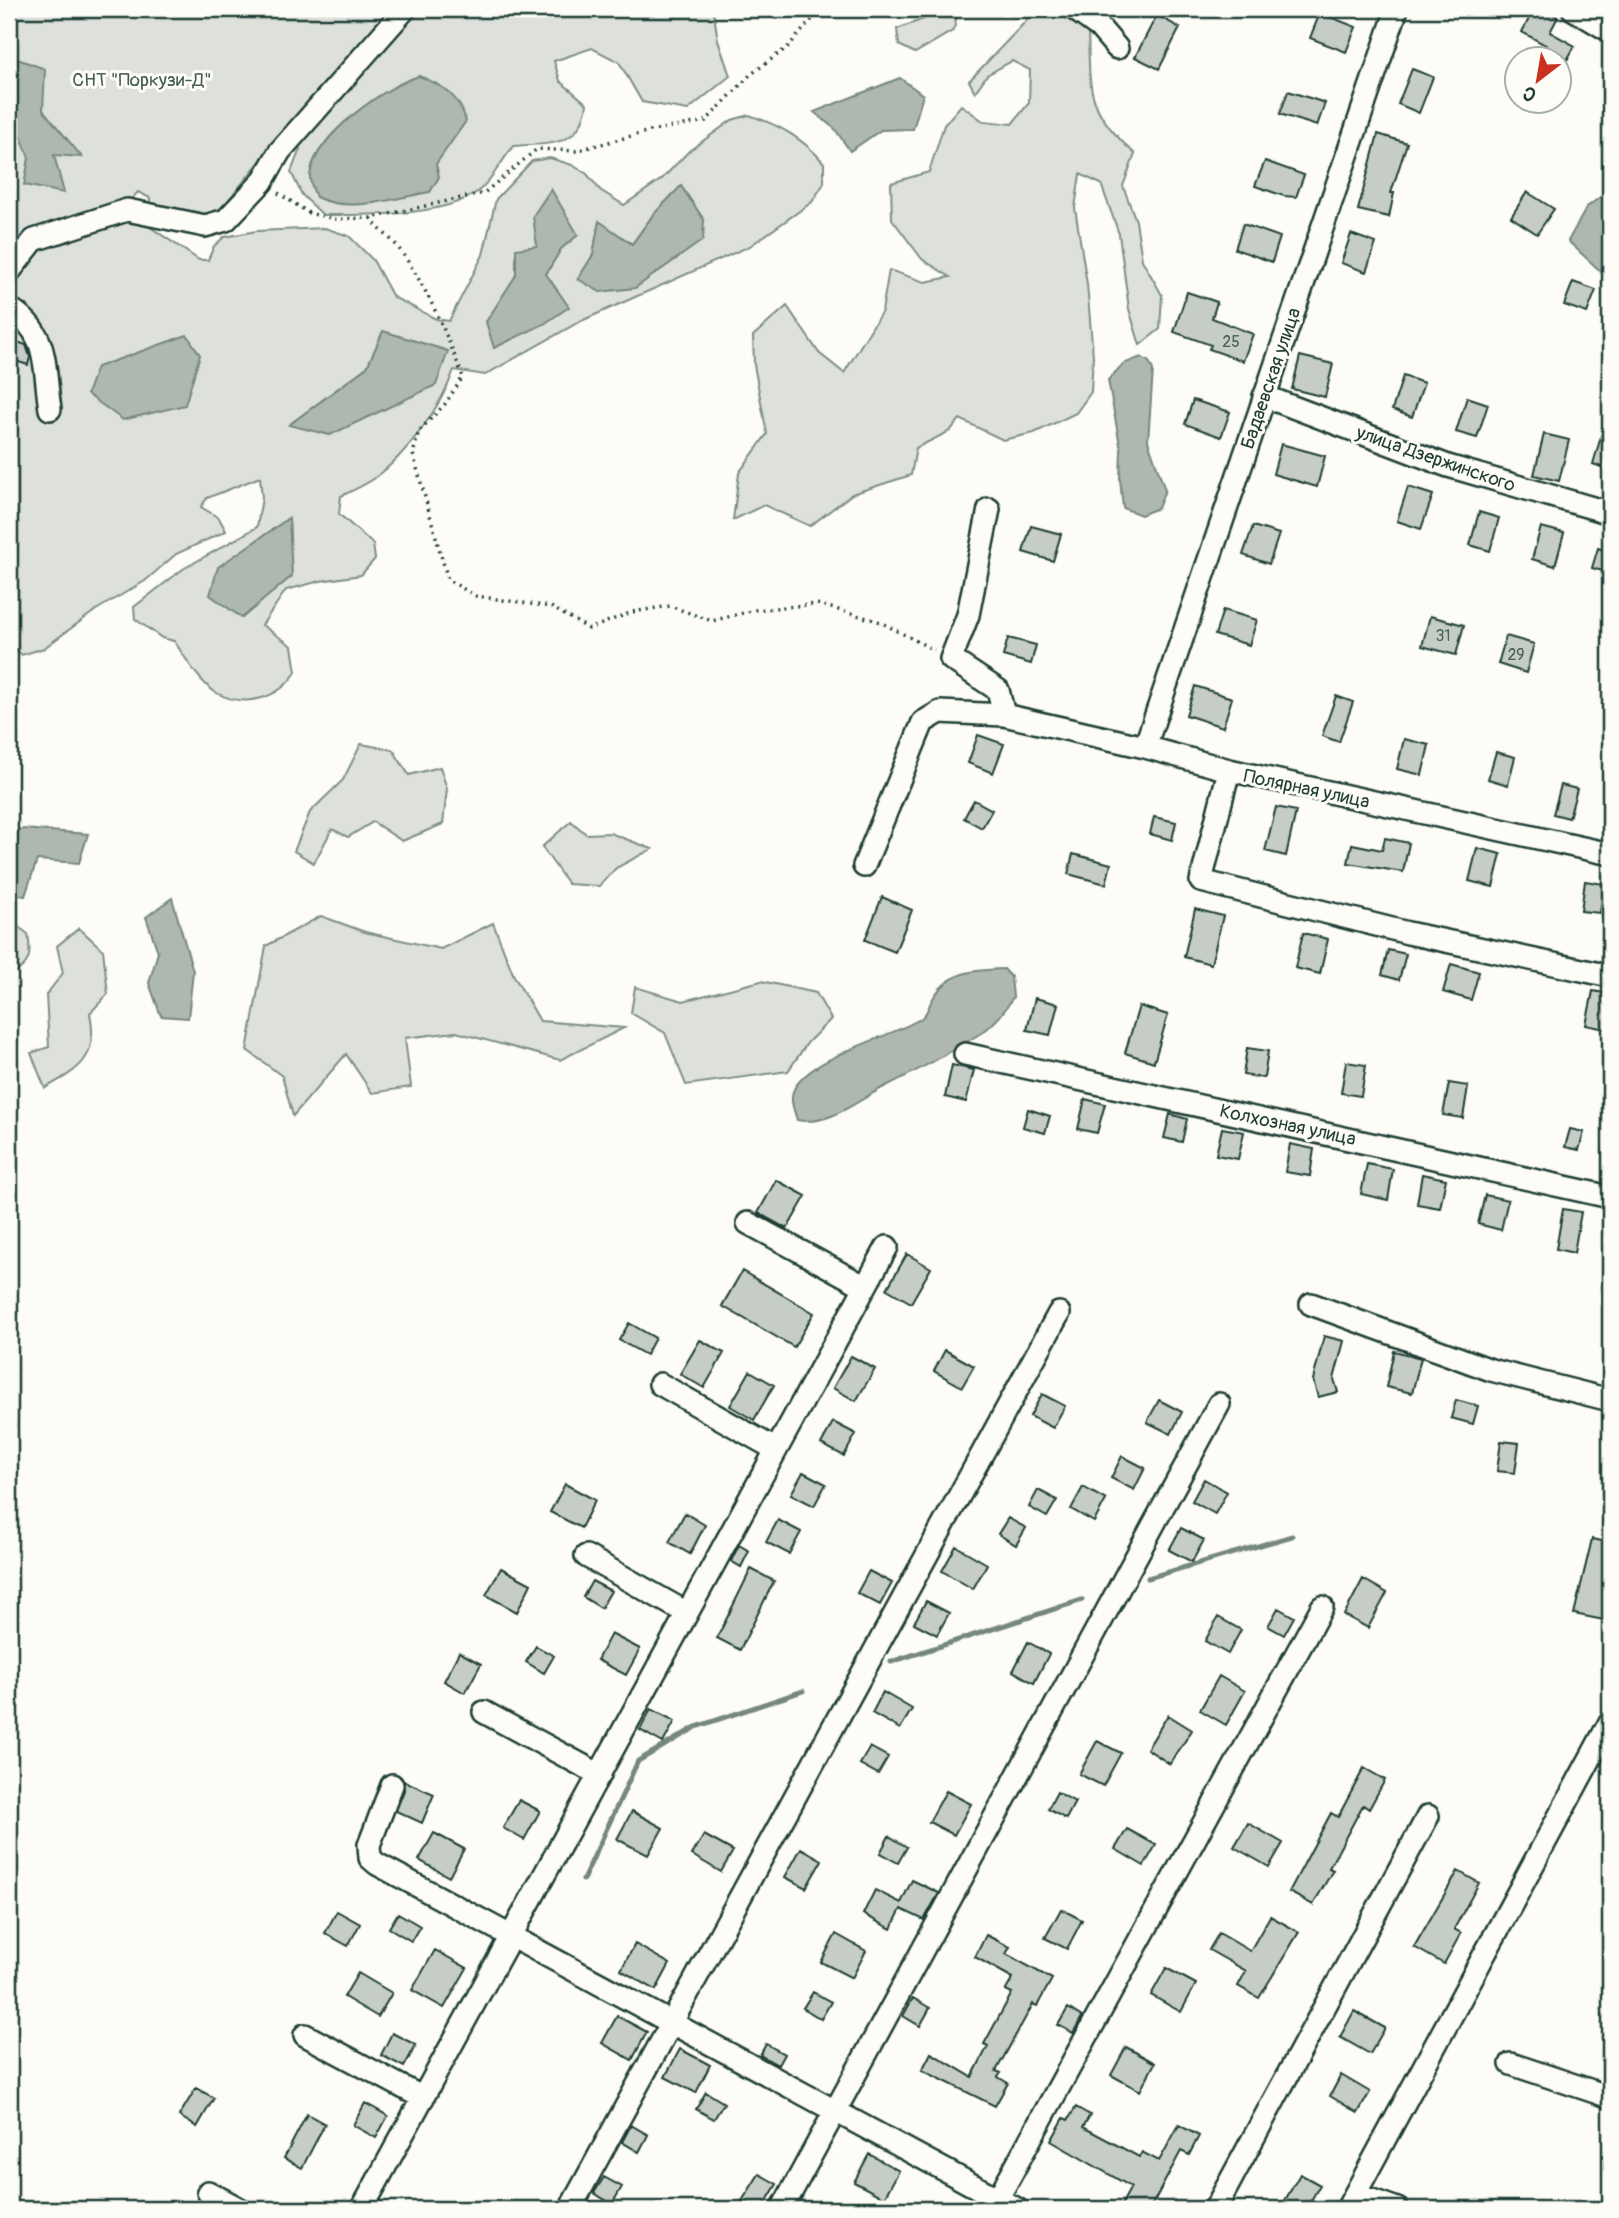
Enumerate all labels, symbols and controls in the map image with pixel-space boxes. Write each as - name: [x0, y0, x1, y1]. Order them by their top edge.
- north arrow: [1504, 46, 1574, 116]
- park label: СНТ "Поркузи-Д": [72, 68, 212, 92]
- text: С: [1518, 80, 1541, 107]
- street label: Бадаевская улица: [1236, 304, 1306, 452]
- house number: 25: [1222, 332, 1240, 352]
- street label: улица Дзержинского: [1352, 420, 1518, 497]
- house number: 31: [1435, 626, 1451, 646]
- house number: 29: [1507, 645, 1525, 665]
- street label: Полярная улица: [1242, 764, 1372, 814]
- street label: Колхозная улица: [1217, 1099, 1358, 1151]

